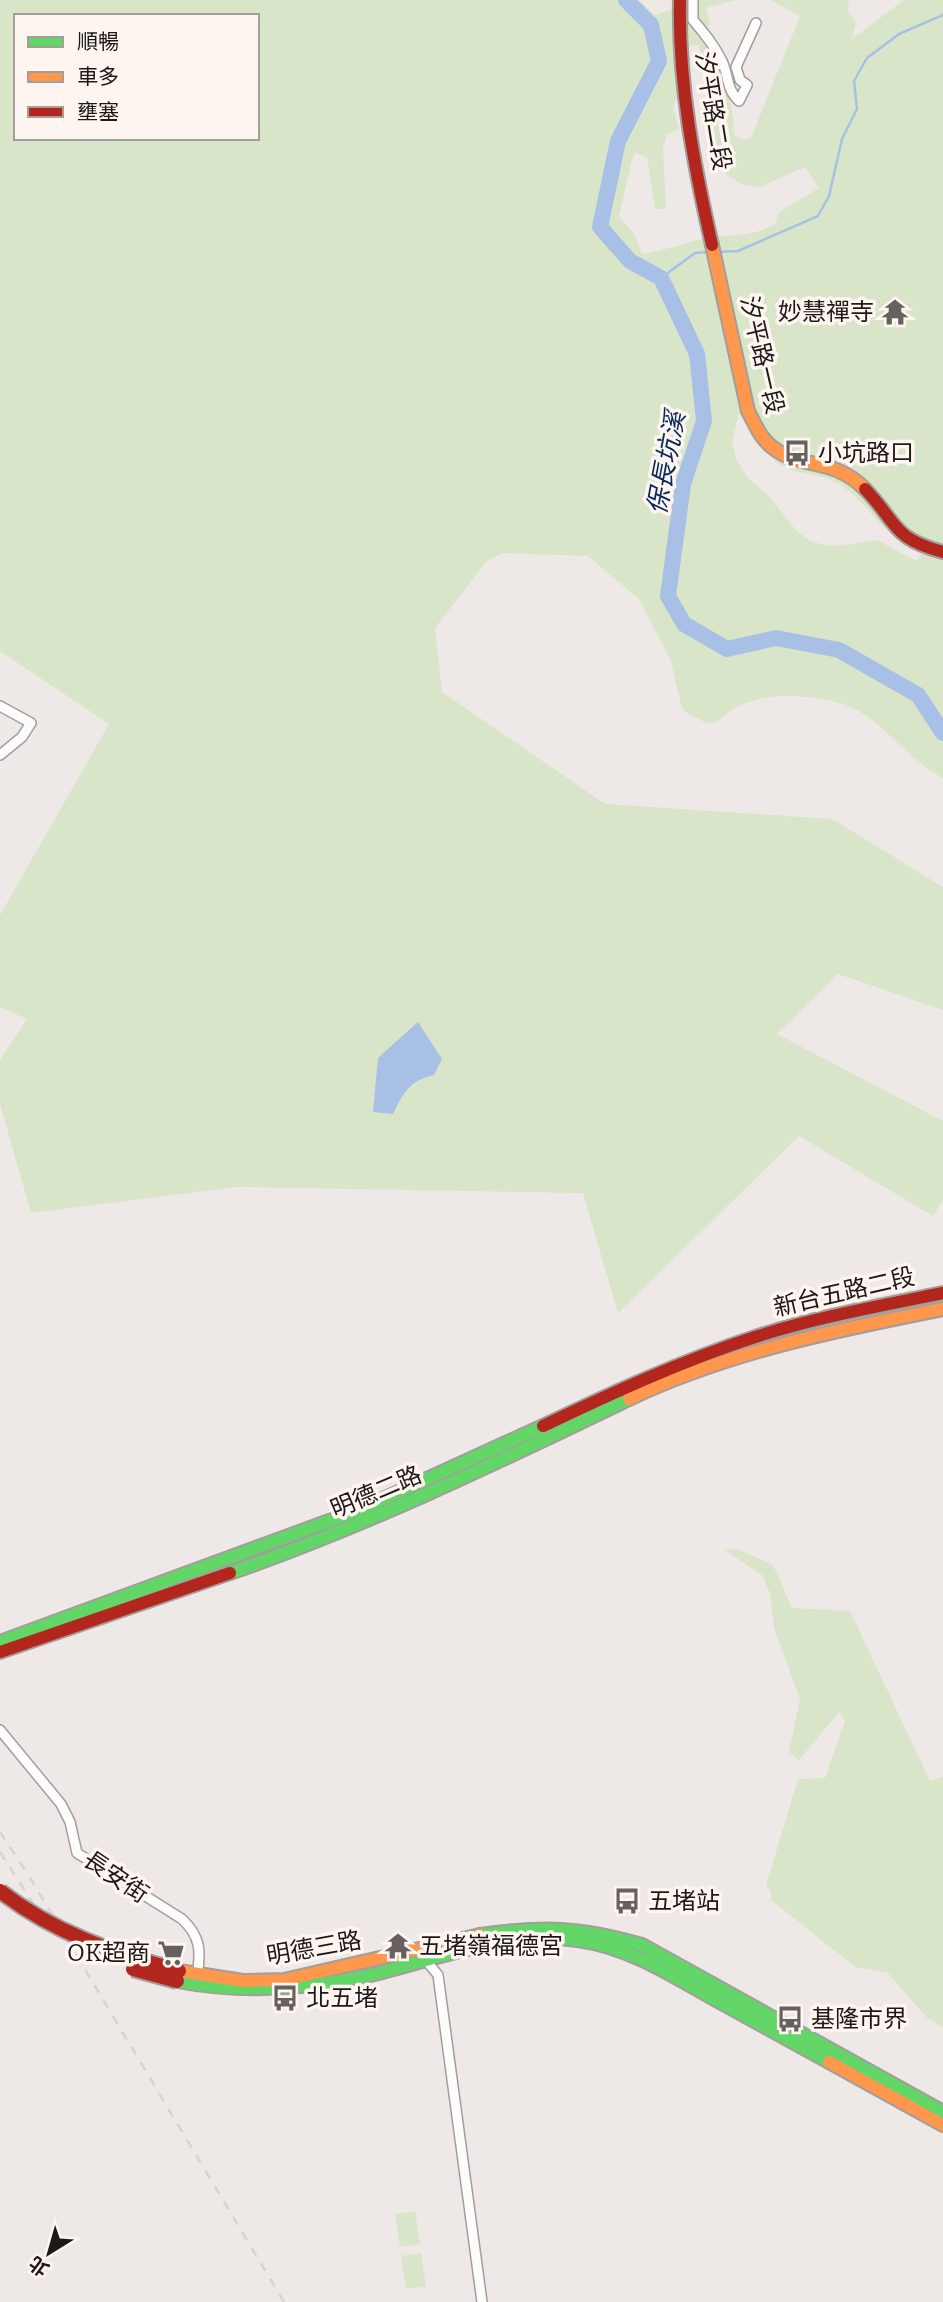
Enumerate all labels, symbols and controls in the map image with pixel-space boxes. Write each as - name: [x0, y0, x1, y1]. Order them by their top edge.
- legend: [14, 14, 259, 140]
- text: 順暢: [77, 29, 119, 55]
- street label: 汐平路二段: [690, 50, 736, 172]
- text: 車多: [77, 64, 119, 90]
- text: 壅塞: [77, 99, 119, 125]
- street label: 汐平路一段: [735, 293, 789, 417]
- temple icon: 妙慧禪寺: [880, 297, 910, 327]
- place label: 妙慧禪寺: [778, 298, 874, 326]
- water label: 保長坑溪: [641, 405, 692, 517]
- bus stop icon: 小坑路口: [782, 438, 812, 468]
- place label: 小坑路口: [818, 439, 914, 467]
- street label: 新台五路二段: [771, 1262, 917, 1322]
- street label: 明德二路: [326, 1460, 426, 1524]
- street label: 長安街: [78, 1845, 154, 1909]
- bus stop icon: 五堵站: [612, 1886, 642, 1916]
- place label: 五堵站: [648, 1887, 720, 1915]
- street label: 明德三路: [264, 1926, 364, 1970]
- temple icon: 五堵嶺福德宮: [383, 1931, 413, 1961]
- place label: 五堵嶺福德宮: [419, 1932, 563, 1960]
- supermarket icon: OK超商: [156, 1938, 186, 1968]
- place label: OK超商: [67, 1939, 150, 1967]
- bus stop icon: 北五堵: [270, 1983, 300, 2013]
- place label: 北五堵: [306, 1984, 378, 2012]
- bus stop icon: 基隆市界: [775, 2004, 805, 2034]
- place label: 基隆市界: [811, 2005, 907, 2033]
- north arrow: [14, 2218, 84, 2288]
- text: 北: [25, 2251, 54, 2281]

